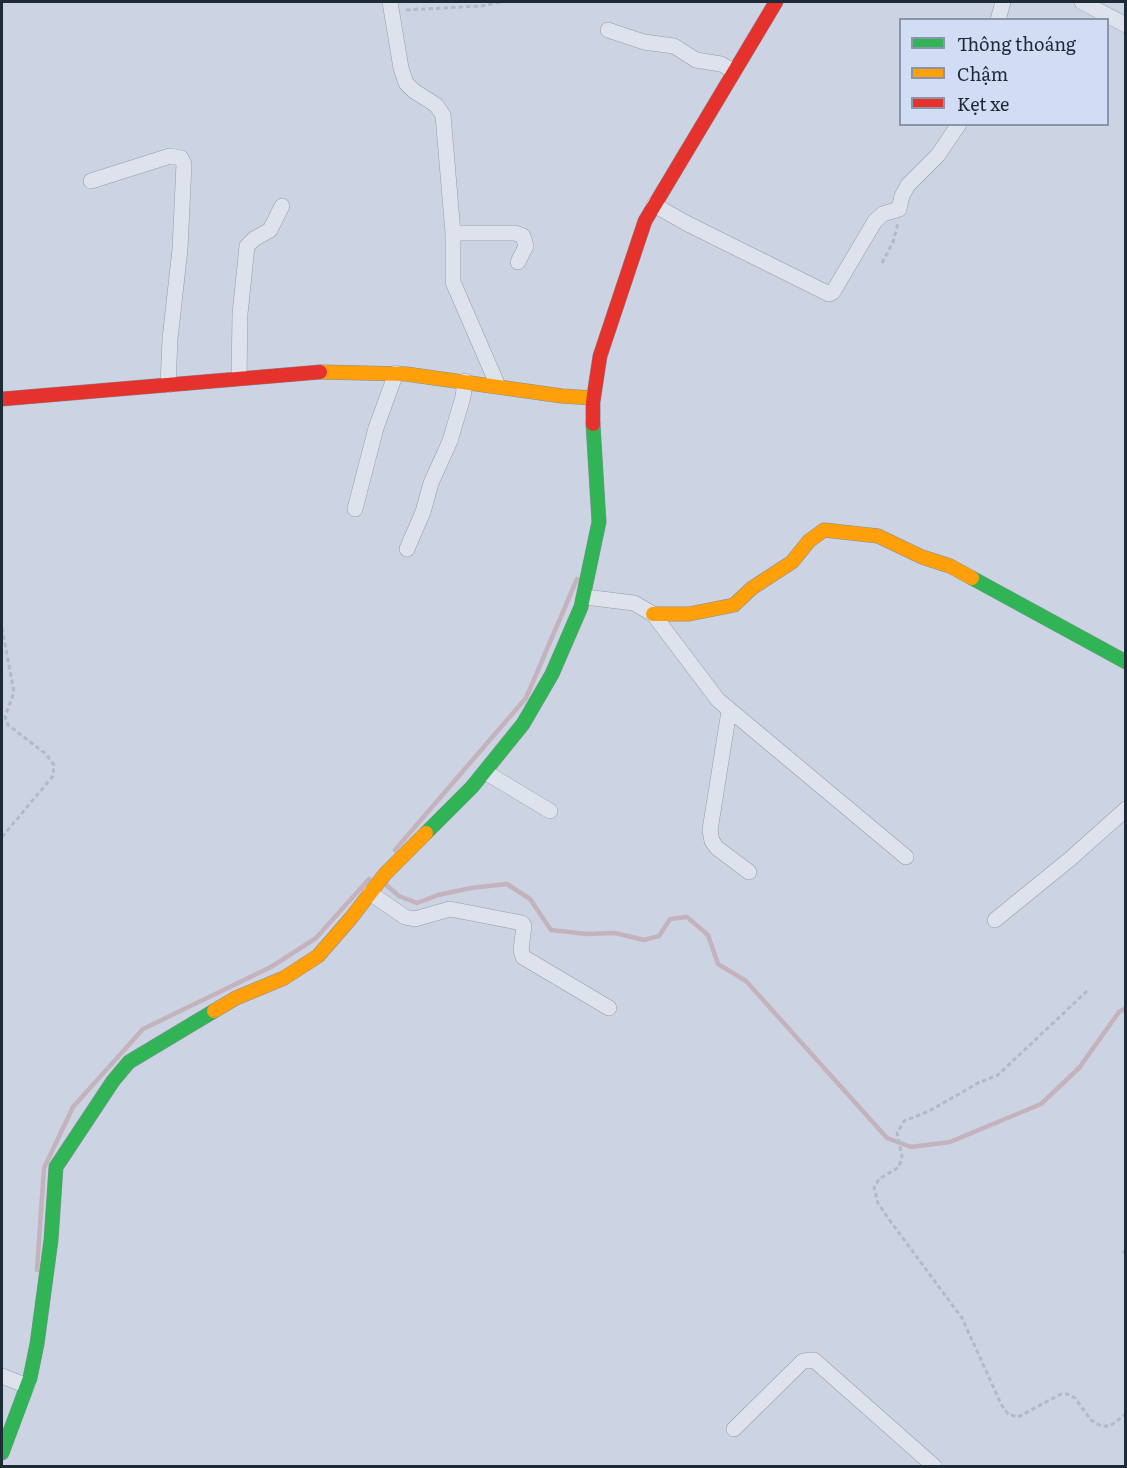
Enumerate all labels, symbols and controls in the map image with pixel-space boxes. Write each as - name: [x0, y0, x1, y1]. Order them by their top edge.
- legend: [899, 18, 1109, 126]
- text: Thông thoáng: [957, 30, 1076, 57]
- text: Chậm: [957, 60, 1008, 87]
- text: Kẹt xe: [957, 90, 1009, 117]

